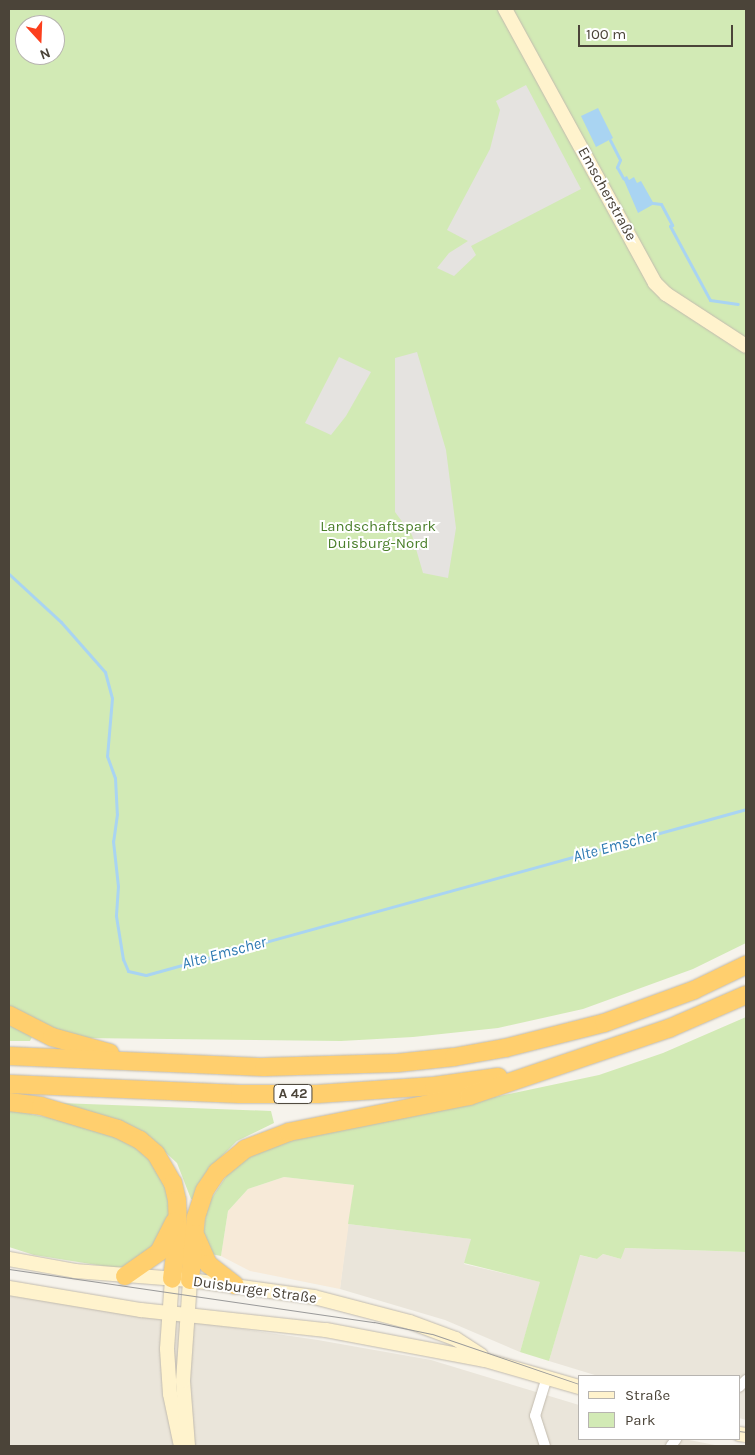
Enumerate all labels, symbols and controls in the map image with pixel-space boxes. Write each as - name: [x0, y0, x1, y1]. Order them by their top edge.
- north arrow: [15, 15, 65, 65]
- scale bar: [580, 15, 735, 47]
- text: 100 m: [586, 25, 626, 43]
- text: N: [37, 44, 53, 63]
- street label: Emscherstraße: [574, 144, 640, 244]
- park label: Landschaftspark Duisburg-Nord: [320, 517, 436, 552]
- water label: Alte Emscher: [571, 826, 659, 866]
- water label: Alte Emscher: [180, 933, 268, 973]
- road number: A 42: [273, 1082, 313, 1106]
- street label: Duisburger Straße: [192, 1272, 318, 1308]
- legend: [578, 1375, 740, 1440]
- text: Straße: [625, 1386, 670, 1404]
- text: Park: [625, 1411, 655, 1429]

